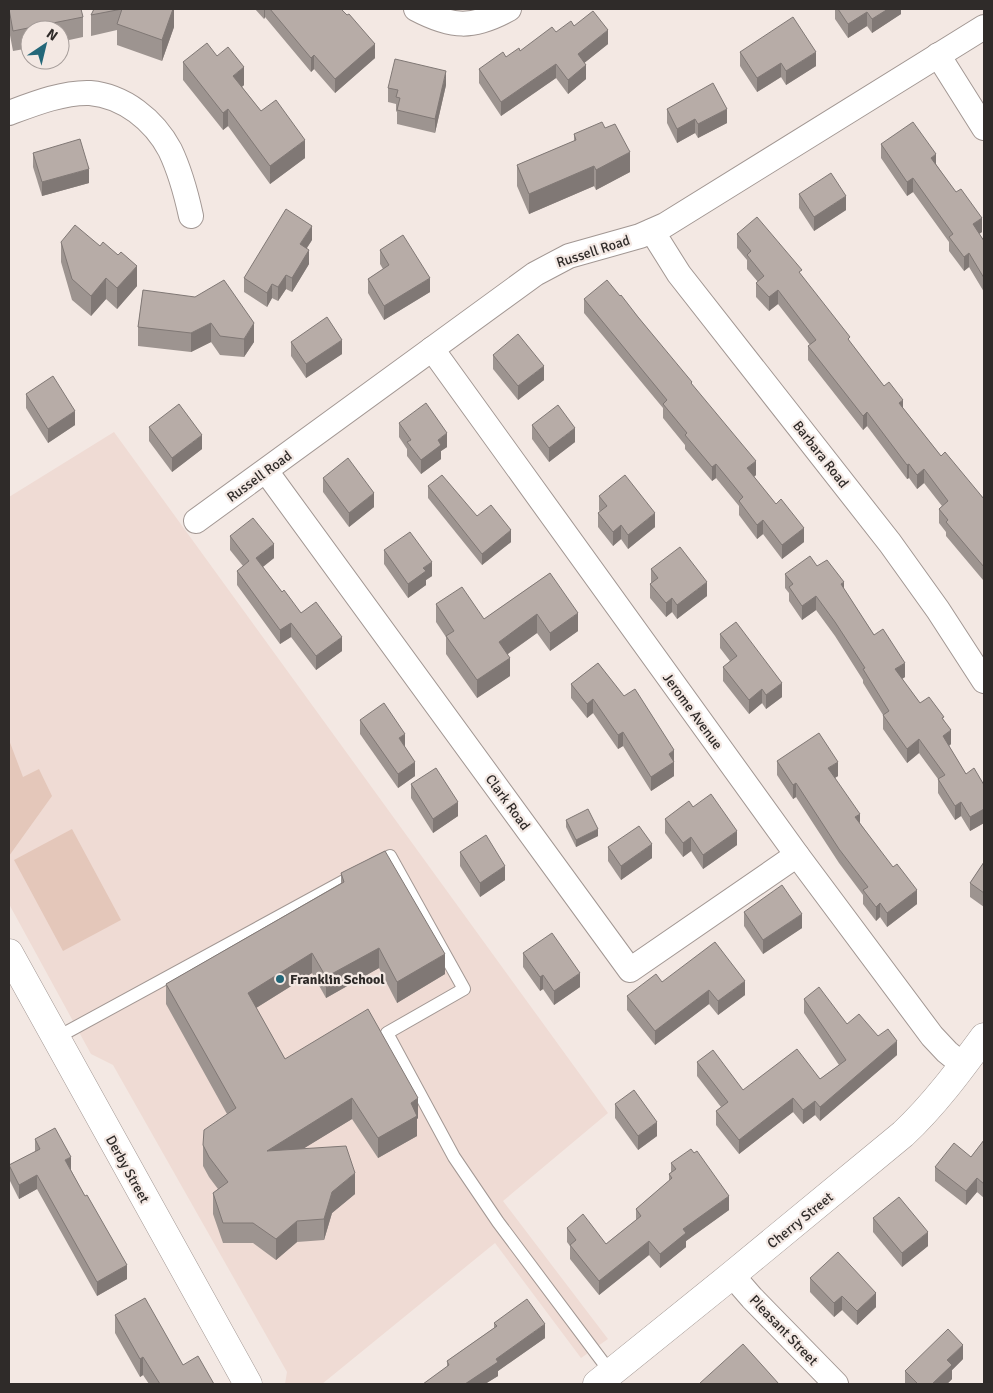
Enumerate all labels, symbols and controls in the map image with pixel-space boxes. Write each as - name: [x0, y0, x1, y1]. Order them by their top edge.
- north arrow: [20, 20, 70, 70]
- text: N: [43, 25, 61, 45]
- street label: Russell Road: [554, 232, 632, 271]
- street label: Barbara Road: [789, 417, 852, 491]
- street label: Russell Road: [223, 447, 295, 506]
- street label: Jerome Avenue: [659, 670, 726, 753]
- street label: Clark Road: [482, 771, 534, 834]
- place label: Franklin School: [290, 971, 385, 988]
- marker: Franklin School: [274, 973, 286, 985]
- street label: Derby Street: [102, 1132, 153, 1206]
- street label: Cherry Street: [764, 1189, 837, 1252]
- street label: Pleasant Street: [746, 1292, 822, 1369]

